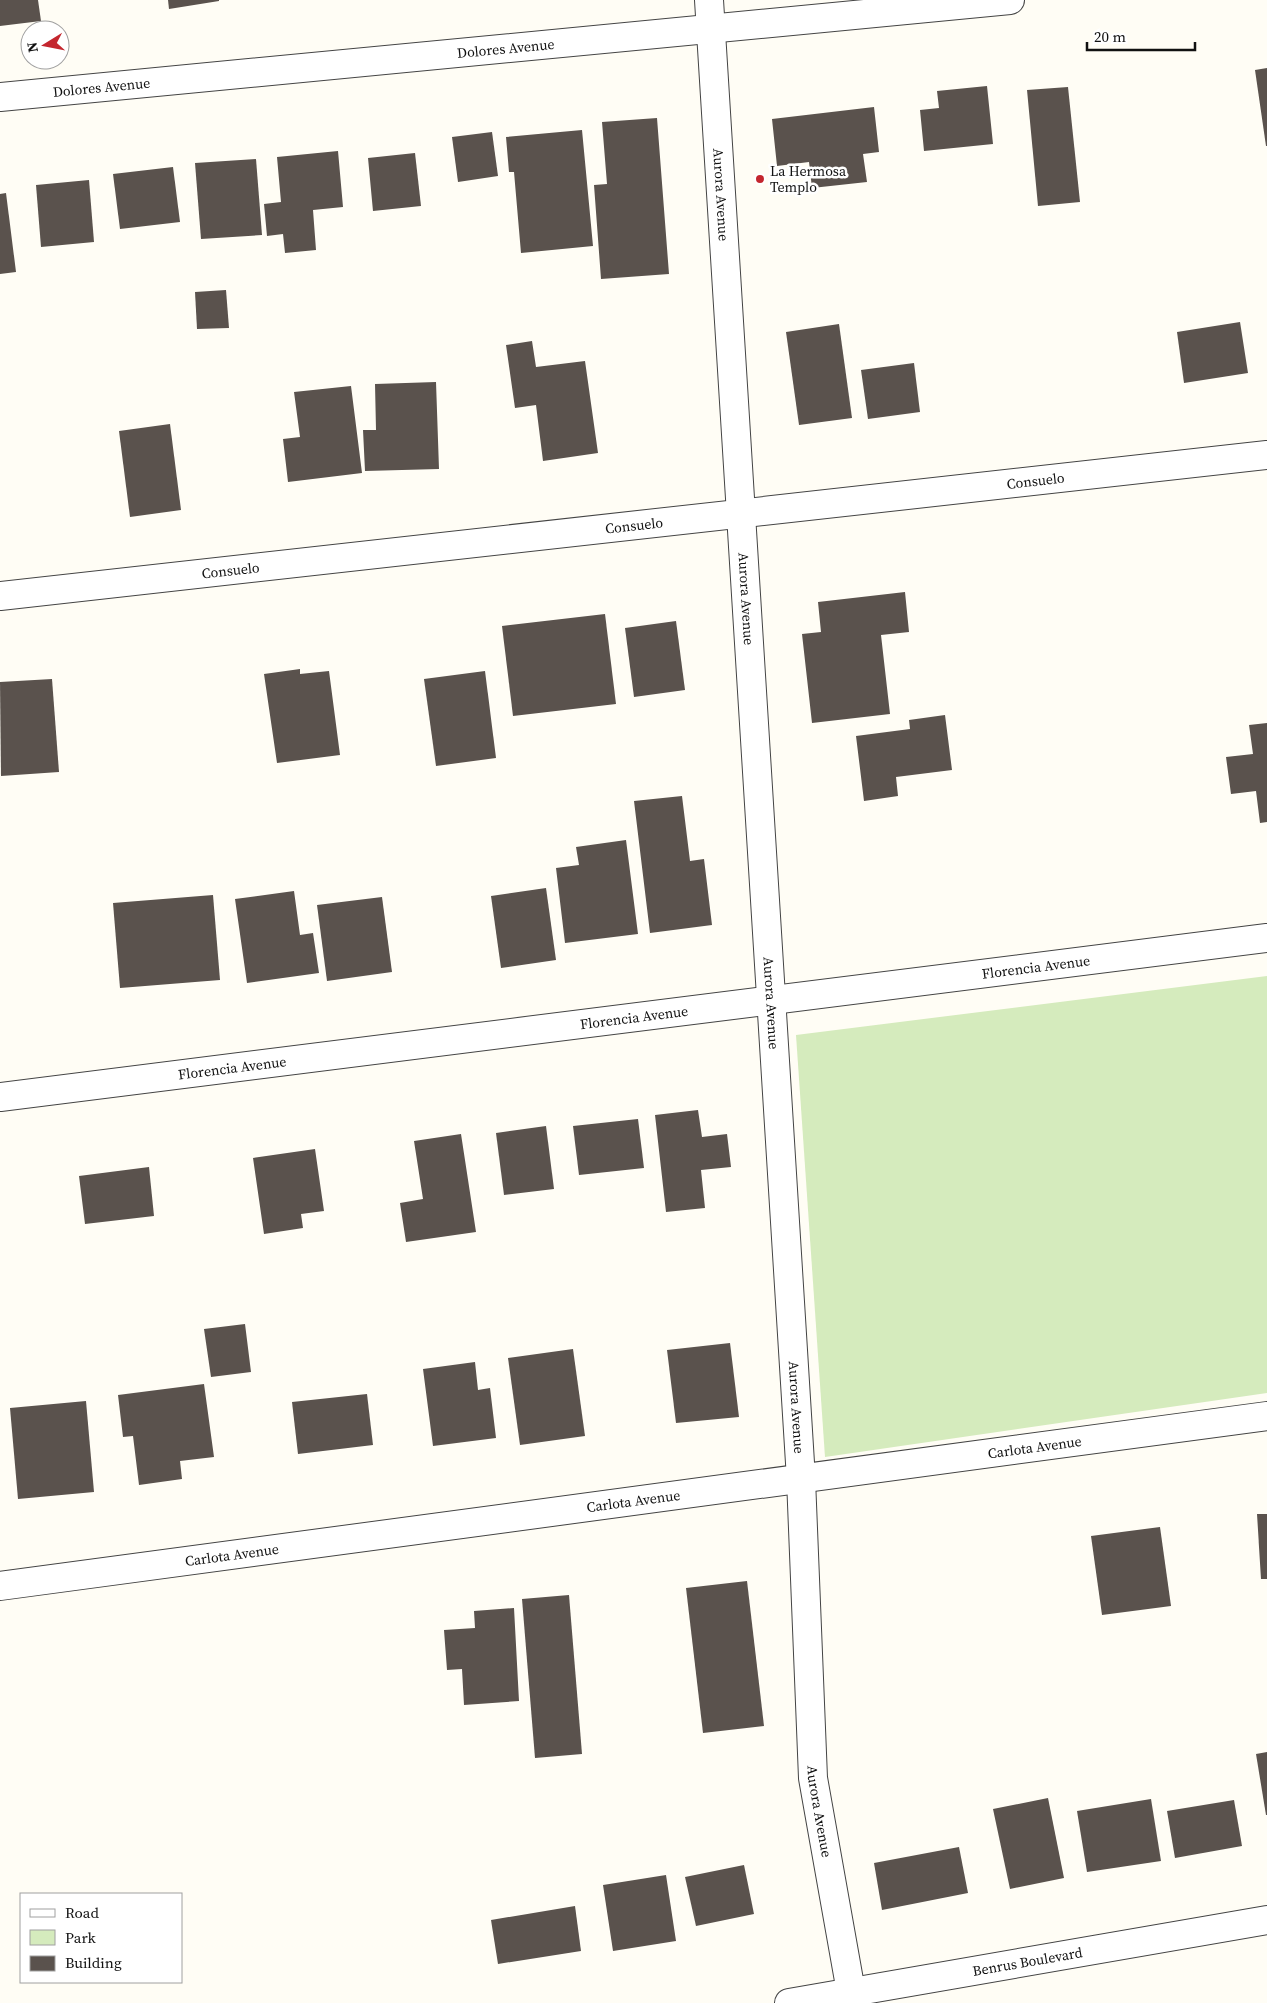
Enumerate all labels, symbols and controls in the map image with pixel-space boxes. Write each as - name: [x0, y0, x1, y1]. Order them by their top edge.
- north arrow: [20, 20, 70, 70]
- scale bar: [1087, 20, 1194, 52]
- text: 20 m: [1094, 26, 1126, 47]
- street label: Dolores Avenue: [456, 34, 555, 63]
- text: N: [21, 40, 43, 54]
- street label: Dolores Avenue: [52, 73, 151, 102]
- street label: Aurora Avenue: [708, 148, 734, 242]
- place label: La Hermosa Templo: [770, 161, 847, 197]
- marker: La Hermosa Templo: [754, 173, 766, 185]
- street label: Consuelo: [1006, 468, 1066, 494]
- street label: Consuelo: [604, 512, 664, 539]
- street label: Aurora Avenue: [733, 552, 759, 646]
- street label: Consuelo: [201, 557, 261, 583]
- street label: Florencia Avenue: [981, 950, 1091, 984]
- street label: Aurora Avenue: [759, 956, 784, 1050]
- street label: Florencia Avenue: [579, 1001, 689, 1034]
- street label: Florencia Avenue: [177, 1051, 287, 1085]
- street label: Aurora Avenue: [784, 1360, 809, 1454]
- street label: Carlota Avenue: [987, 1431, 1083, 1463]
- street label: Carlota Avenue: [585, 1485, 681, 1517]
- street label: Carlota Avenue: [184, 1539, 280, 1571]
- street label: Aurora Avenue: [803, 1765, 837, 1859]
- legend: [20, 1893, 182, 1983]
- text: Road: [65, 1902, 99, 1923]
- text: Park: [65, 1927, 97, 1948]
- street label: Benrus Boulevard: [971, 1942, 1084, 1981]
- text: Building: [65, 1952, 122, 1973]

